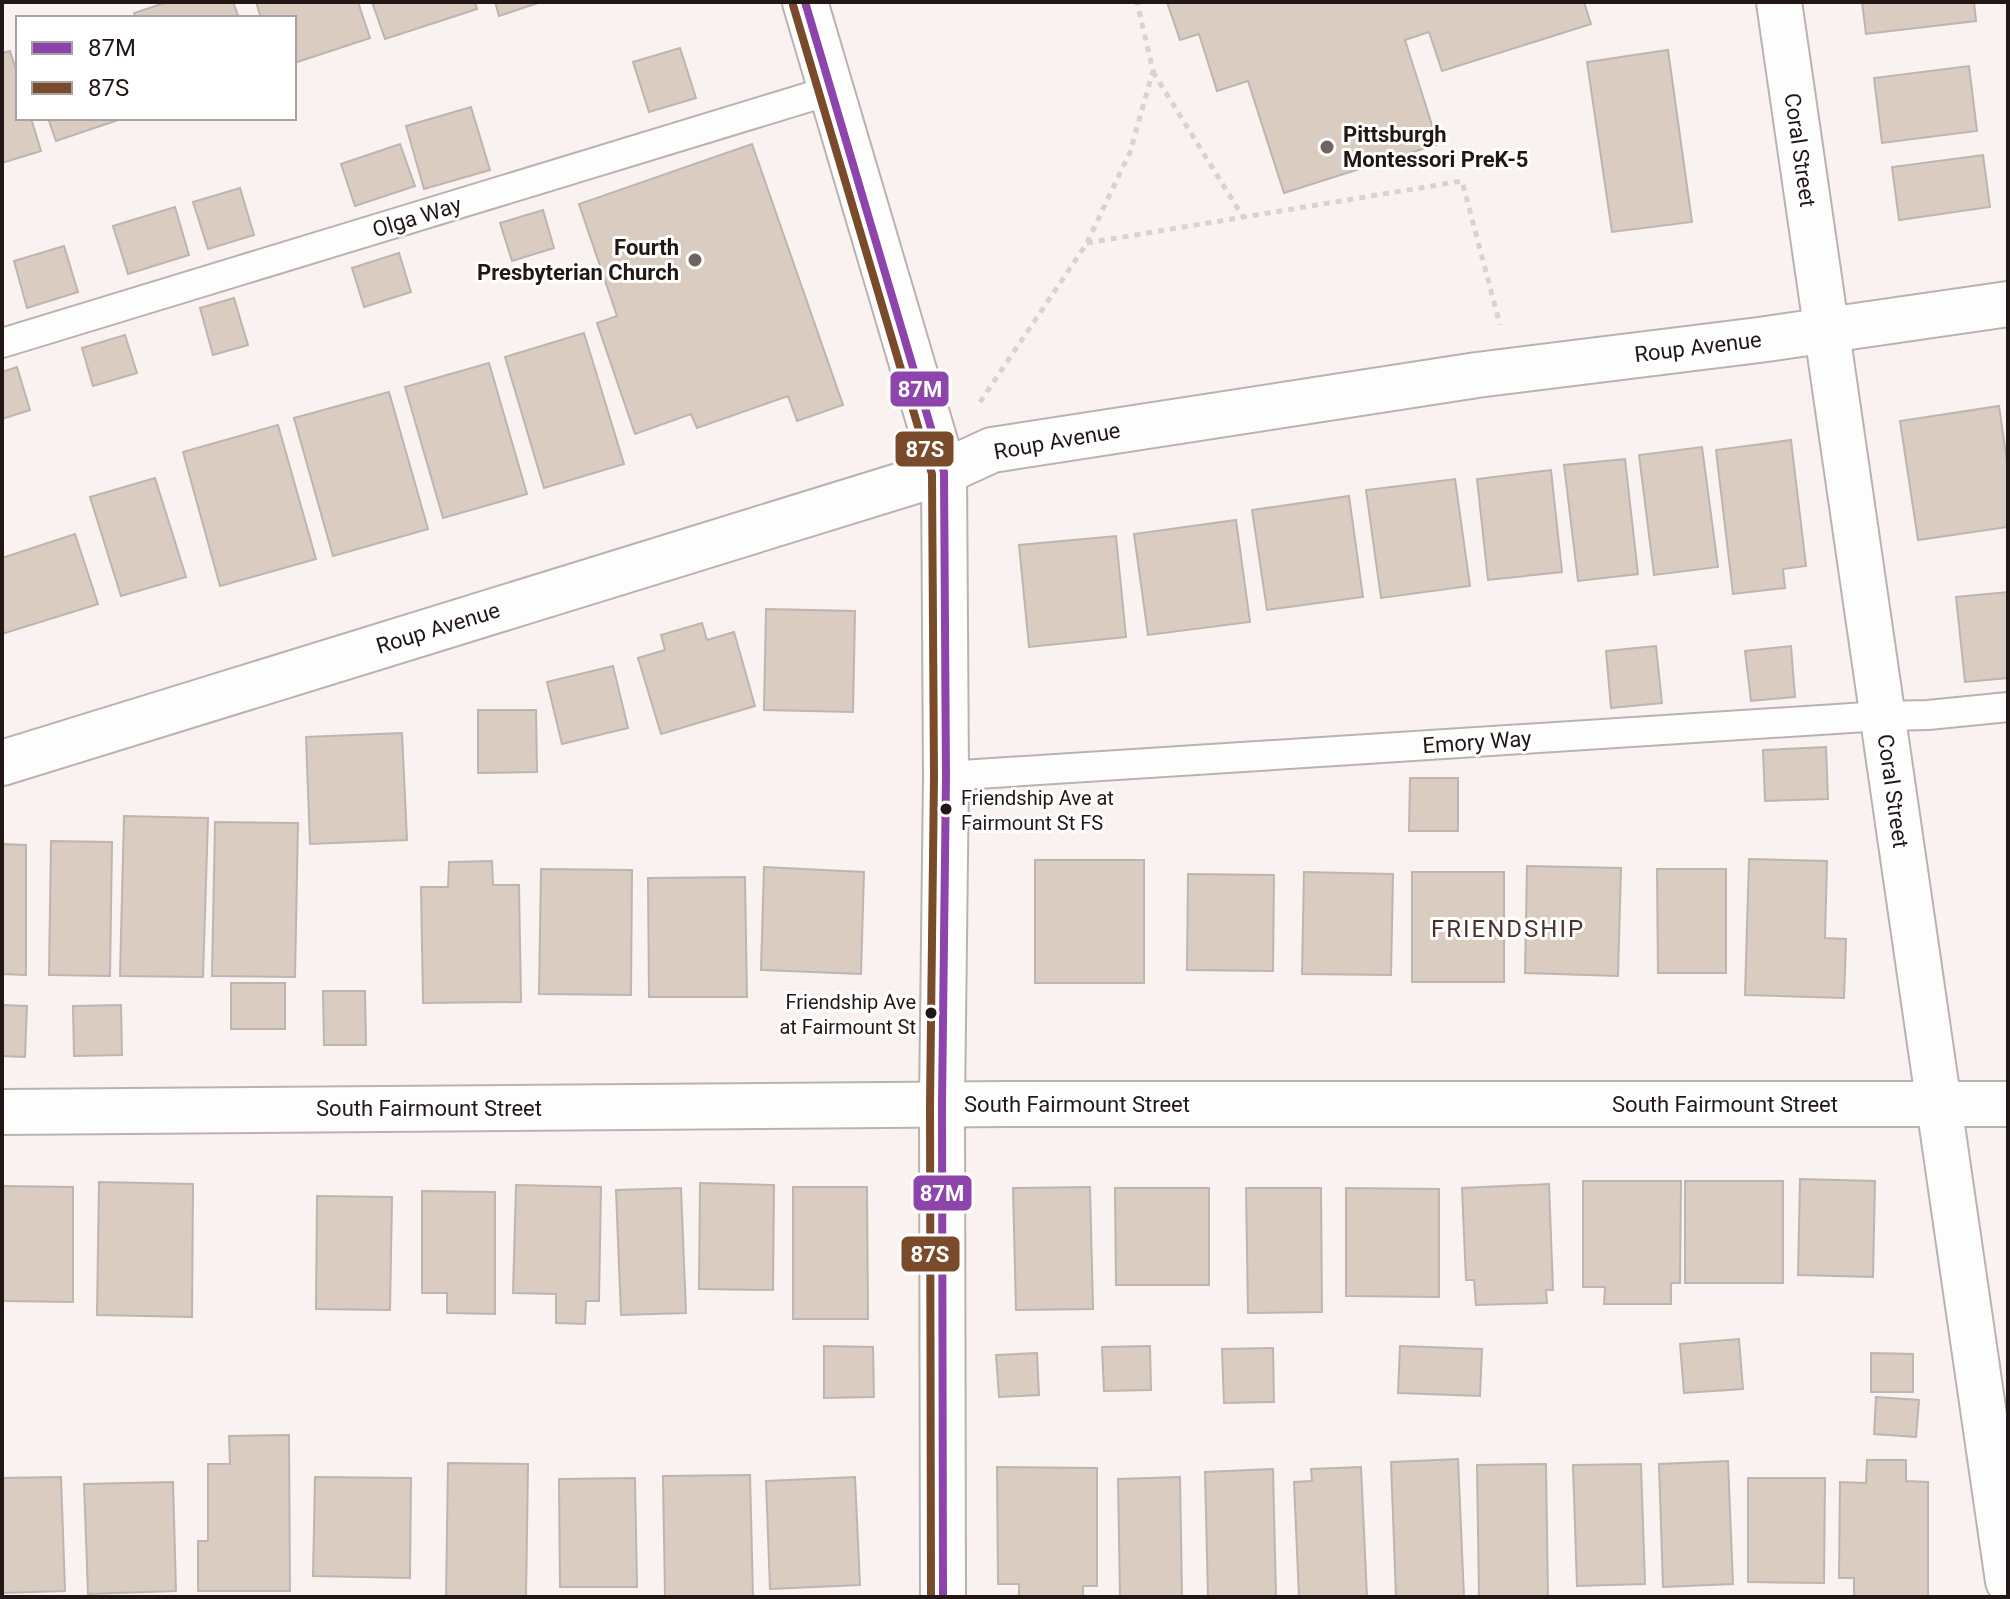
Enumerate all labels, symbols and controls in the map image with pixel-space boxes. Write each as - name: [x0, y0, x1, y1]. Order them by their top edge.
- legend: [16, 16, 296, 120]
- text: 87M: [88, 34, 136, 62]
- text: 87S: [88, 74, 129, 102]
- street label: Coral Street: [1780, 91, 1820, 209]
- place label: Pittsburgh Montessori PreK-5: [1343, 122, 1528, 172]
- marker: Pittsburgh Montessori PreK-5: [1318, 138, 1336, 156]
- street label: Olga Way: [370, 191, 465, 242]
- place label: Fourth Presbyterian Church: [477, 235, 679, 285]
- marker: Fourth Presbyterian Church: [686, 251, 704, 269]
- street label: Roup Avenue: [1633, 327, 1763, 367]
- line badge: 87M: [889, 370, 950, 408]
- text: 87M: [898, 377, 942, 402]
- street label: Roup Avenue: [992, 418, 1122, 464]
- line badge: 87S: [894, 430, 955, 468]
- text: 87S: [906, 437, 944, 462]
- street label: Roup Avenue: [373, 597, 503, 659]
- street label: Emory Way: [1422, 726, 1533, 758]
- street label: Coral Street: [1873, 732, 1913, 850]
- place label: Friendship Ave at Fairmount St FS: [961, 786, 1114, 835]
- marker: Friendship Ave at Fairmount St FS: [938, 801, 954, 817]
- district label: FRIENDSHIP: [1431, 915, 1585, 943]
- place label: Friendship Ave at Fairmount St: [779, 990, 916, 1039]
- marker: Friendship Ave at Fairmount St: [923, 1005, 939, 1021]
- street label: South Fairmount Street: [964, 1092, 1190, 1117]
- street label: South Fairmount Street: [1612, 1092, 1838, 1117]
- street label: South Fairmount Street: [316, 1096, 542, 1121]
- line badge: 87M: [912, 1174, 973, 1212]
- text: 87M: [920, 1181, 964, 1206]
- line badge: 87S: [900, 1235, 961, 1273]
- text: 87S: [911, 1242, 949, 1267]

